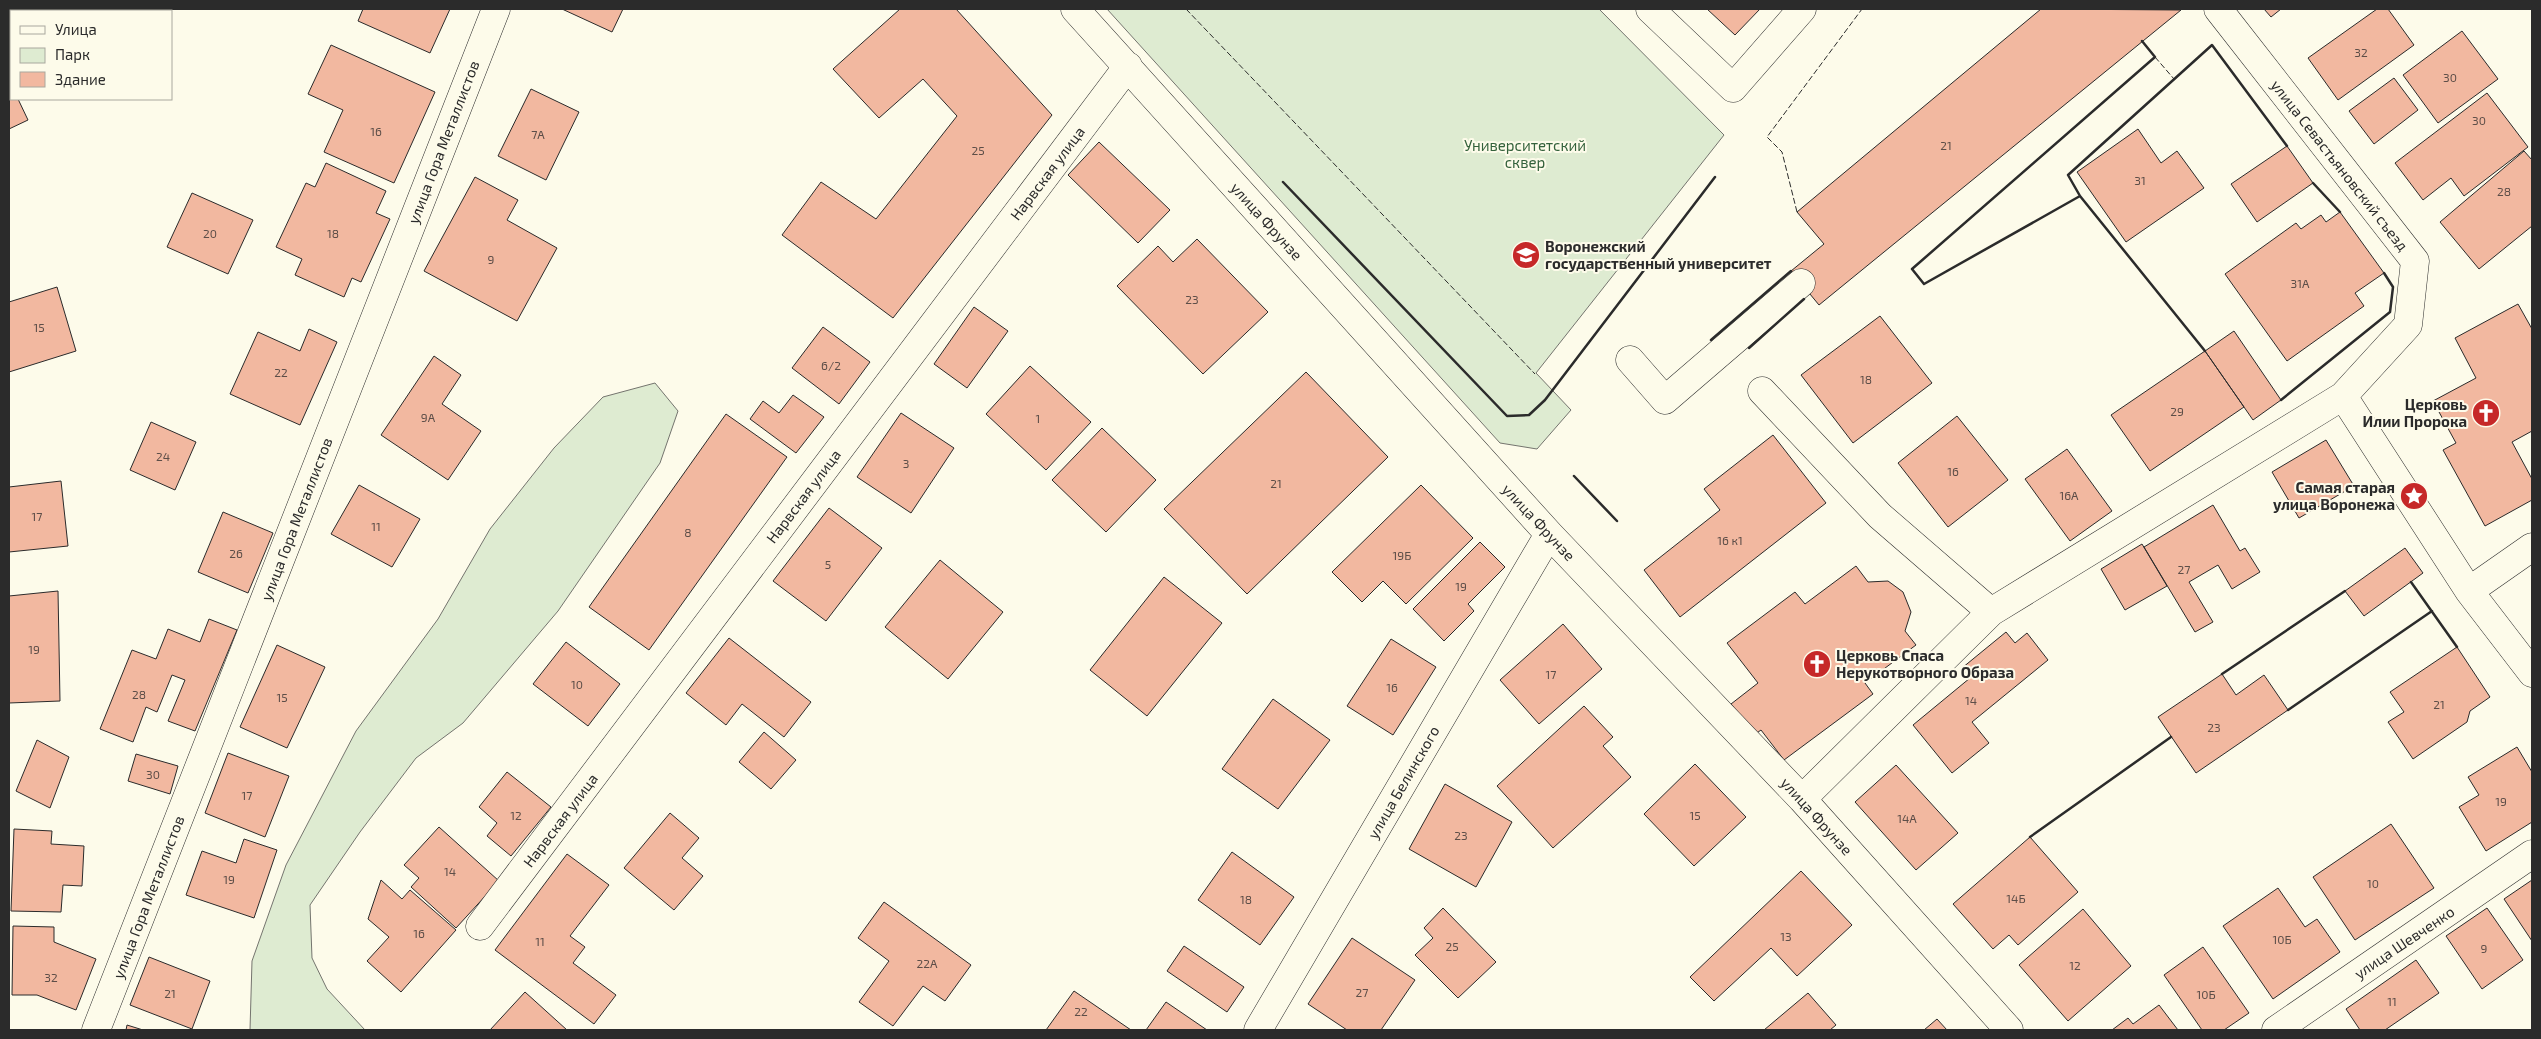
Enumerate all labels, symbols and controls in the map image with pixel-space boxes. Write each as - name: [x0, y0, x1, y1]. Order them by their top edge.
- legend: [10, 10, 172, 100]
- text: Улица: [55, 20, 97, 38]
- text: Парк: [55, 45, 90, 63]
- house number: 32: [2354, 45, 2368, 59]
- street label: улица Гора Металлистов: [404, 58, 483, 226]
- text: Здание: [55, 70, 106, 88]
- house number: 30: [2443, 70, 2457, 84]
- street label: улица Севастьяновский съезд: [2267, 76, 2412, 255]
- house number: 30: [2472, 113, 2486, 127]
- street label: Нарвская улица: [1006, 123, 1089, 224]
- house number: 16: [370, 124, 382, 138]
- house number: 7А: [531, 127, 545, 141]
- park label: Университетский сквер: [1464, 136, 1586, 171]
- house number: 21: [1940, 138, 1952, 152]
- house number: 25: [971, 143, 985, 157]
- house number: 31: [2134, 173, 2146, 187]
- street label: улица Фрунзе: [1227, 178, 1307, 264]
- house number: 28: [2497, 184, 2511, 198]
- house number: 20: [203, 226, 217, 240]
- house number: 18: [327, 226, 339, 240]
- place label: Воронежский государственный университет: [1545, 237, 1772, 272]
- school or university icon: Воронежский государственный университет: [1511, 240, 1541, 270]
- house number: 9: [488, 252, 495, 266]
- house number: 31А: [2291, 276, 2310, 290]
- house number: 23: [1185, 292, 1199, 306]
- house number: 15: [33, 320, 45, 334]
- house number: 6/2: [821, 358, 841, 372]
- house number: 22: [274, 365, 288, 379]
- house number: 18: [1860, 372, 1872, 386]
- place label: Церковь Илии Пророка: [2363, 395, 2467, 430]
- church icon: Церковь Илии Пророка: [2471, 398, 2501, 428]
- house number: 29: [2170, 404, 2184, 418]
- house number: 9А: [421, 410, 436, 424]
- house number: 1: [1036, 411, 1040, 425]
- street label: улица Гора Металлистов: [257, 435, 336, 603]
- street label: Нарвская улица: [762, 446, 845, 547]
- house number: 24: [156, 449, 170, 463]
- house number: 3: [903, 456, 909, 470]
- house number: 16: [1947, 464, 1959, 478]
- house number: 21: [1270, 476, 1282, 490]
- place label: Самая старая улица Воронежа: [2273, 478, 2395, 513]
- street label: улица Фрунзе: [1498, 480, 1579, 565]
- place icon: Самая старая улица Воронежа: [2399, 481, 2429, 511]
- house number: 16А: [2059, 488, 2079, 502]
- house number: 17: [32, 509, 42, 523]
- house number: 11: [371, 519, 381, 533]
- house number: 8: [684, 525, 692, 539]
- house number: 16 к1: [1717, 533, 1743, 547]
- house number: 26: [229, 546, 243, 560]
- house number: 19Б: [1393, 548, 1411, 562]
- house number: 5: [825, 557, 831, 571]
- house number: 27: [2178, 562, 2190, 576]
- house number: 19: [1455, 579, 1467, 593]
- house number: 19: [28, 642, 40, 656]
- place label: Церковь Спаса Нерукотворного Образа: [1836, 646, 2014, 681]
- church icon: Церковь Спаса Нерукотворного Образа: [1802, 649, 1832, 679]
- house number: 17: [1546, 667, 1556, 681]
- house number: 10: [571, 677, 583, 691]
- house number: 16: [1386, 680, 1398, 694]
- house number: 28: [132, 687, 146, 701]
- house number: 15: [276, 690, 288, 704]
- house number: 14: [1965, 693, 1977, 707]
- house number: 21: [2433, 697, 2445, 711]
- house number: 23: [2207, 720, 2221, 734]
- street label: улица Белинского: [1363, 722, 1444, 842]
- house number: 30: [146, 767, 160, 781]
- street label: Нарвская улица: [519, 770, 602, 871]
- street label: улица Фрунзе: [1777, 773, 1857, 859]
- house number: 17: [242, 788, 252, 802]
- house number: 19: [2495, 794, 2507, 808]
- house number: 12: [510, 808, 522, 822]
- house number: 15: [1689, 808, 1701, 822]
- house number: 14А: [1897, 811, 1917, 825]
- street label: улица Гора Металлистов: [109, 813, 188, 981]
- house number: 23: [1454, 828, 1468, 842]
- house number: 14: [444, 864, 456, 878]
- house number: 19: [223, 872, 235, 886]
- house number: 10: [2367, 876, 2379, 890]
- house number: 14Б: [2006, 891, 2026, 905]
- house number: 18: [1240, 892, 1252, 906]
- street label: улица Шевченко: [2350, 902, 2458, 983]
- house number: 16: [413, 926, 425, 940]
- house number: 13: [1780, 929, 1792, 943]
- house number: 10Б: [2272, 932, 2292, 946]
- house number: 11: [535, 934, 545, 948]
- house number: 25: [1445, 939, 1459, 953]
- house number: 9: [2481, 941, 2488, 955]
- house number: 22А: [917, 956, 938, 970]
- house number: 12: [2069, 958, 2081, 972]
- house number: 32: [44, 970, 58, 984]
- house number: 27: [1356, 985, 1368, 999]
- house number: 21: [164, 986, 176, 1000]
- house number: 10Б: [2196, 987, 2216, 1001]
- house number: 11: [2387, 994, 2397, 1008]
- house number: 22: [1074, 1004, 1088, 1018]

